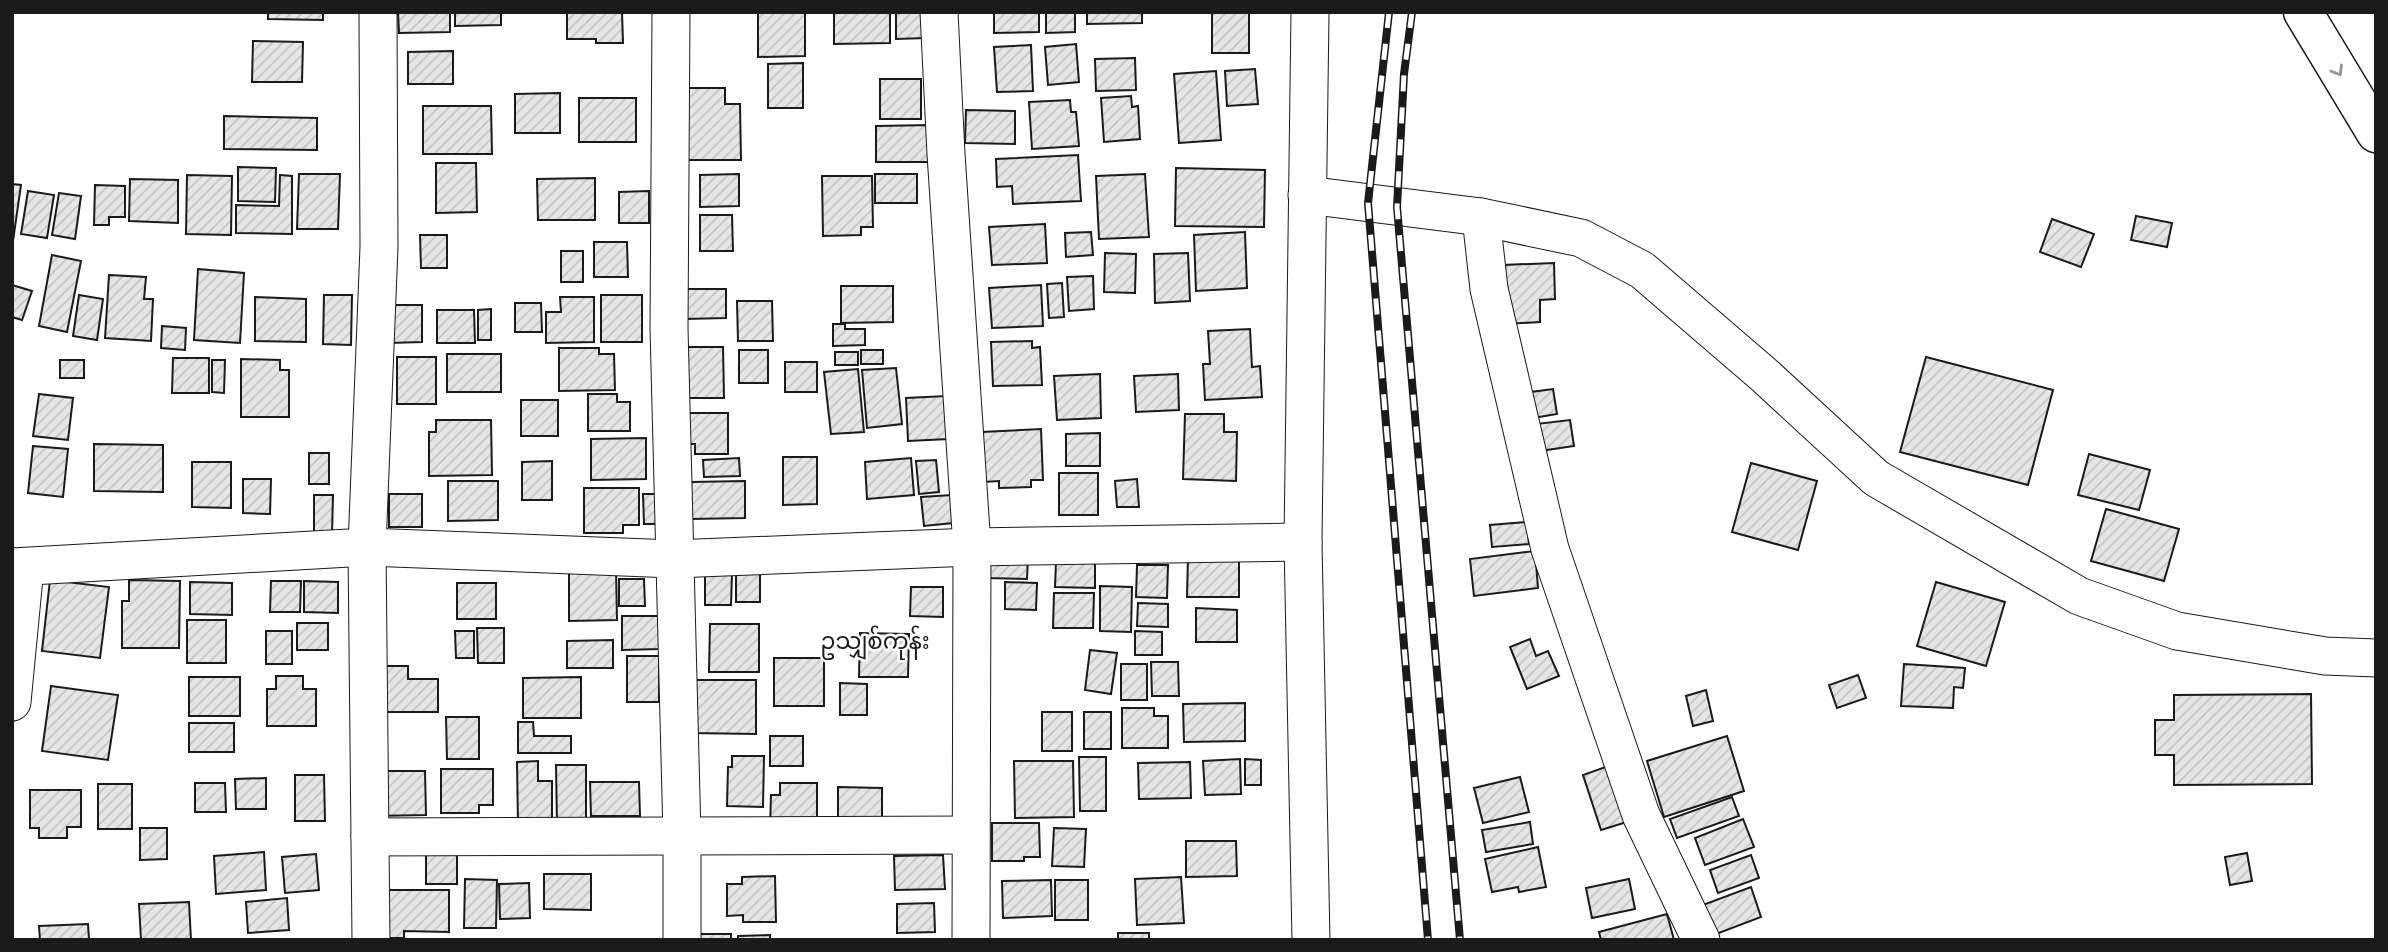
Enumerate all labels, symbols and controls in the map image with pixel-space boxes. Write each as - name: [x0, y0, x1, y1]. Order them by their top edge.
- one-way arrow: [2330, 63, 2343, 76]
- district label: ဥသျှစ်ကုန်း: [820, 625, 930, 660]

